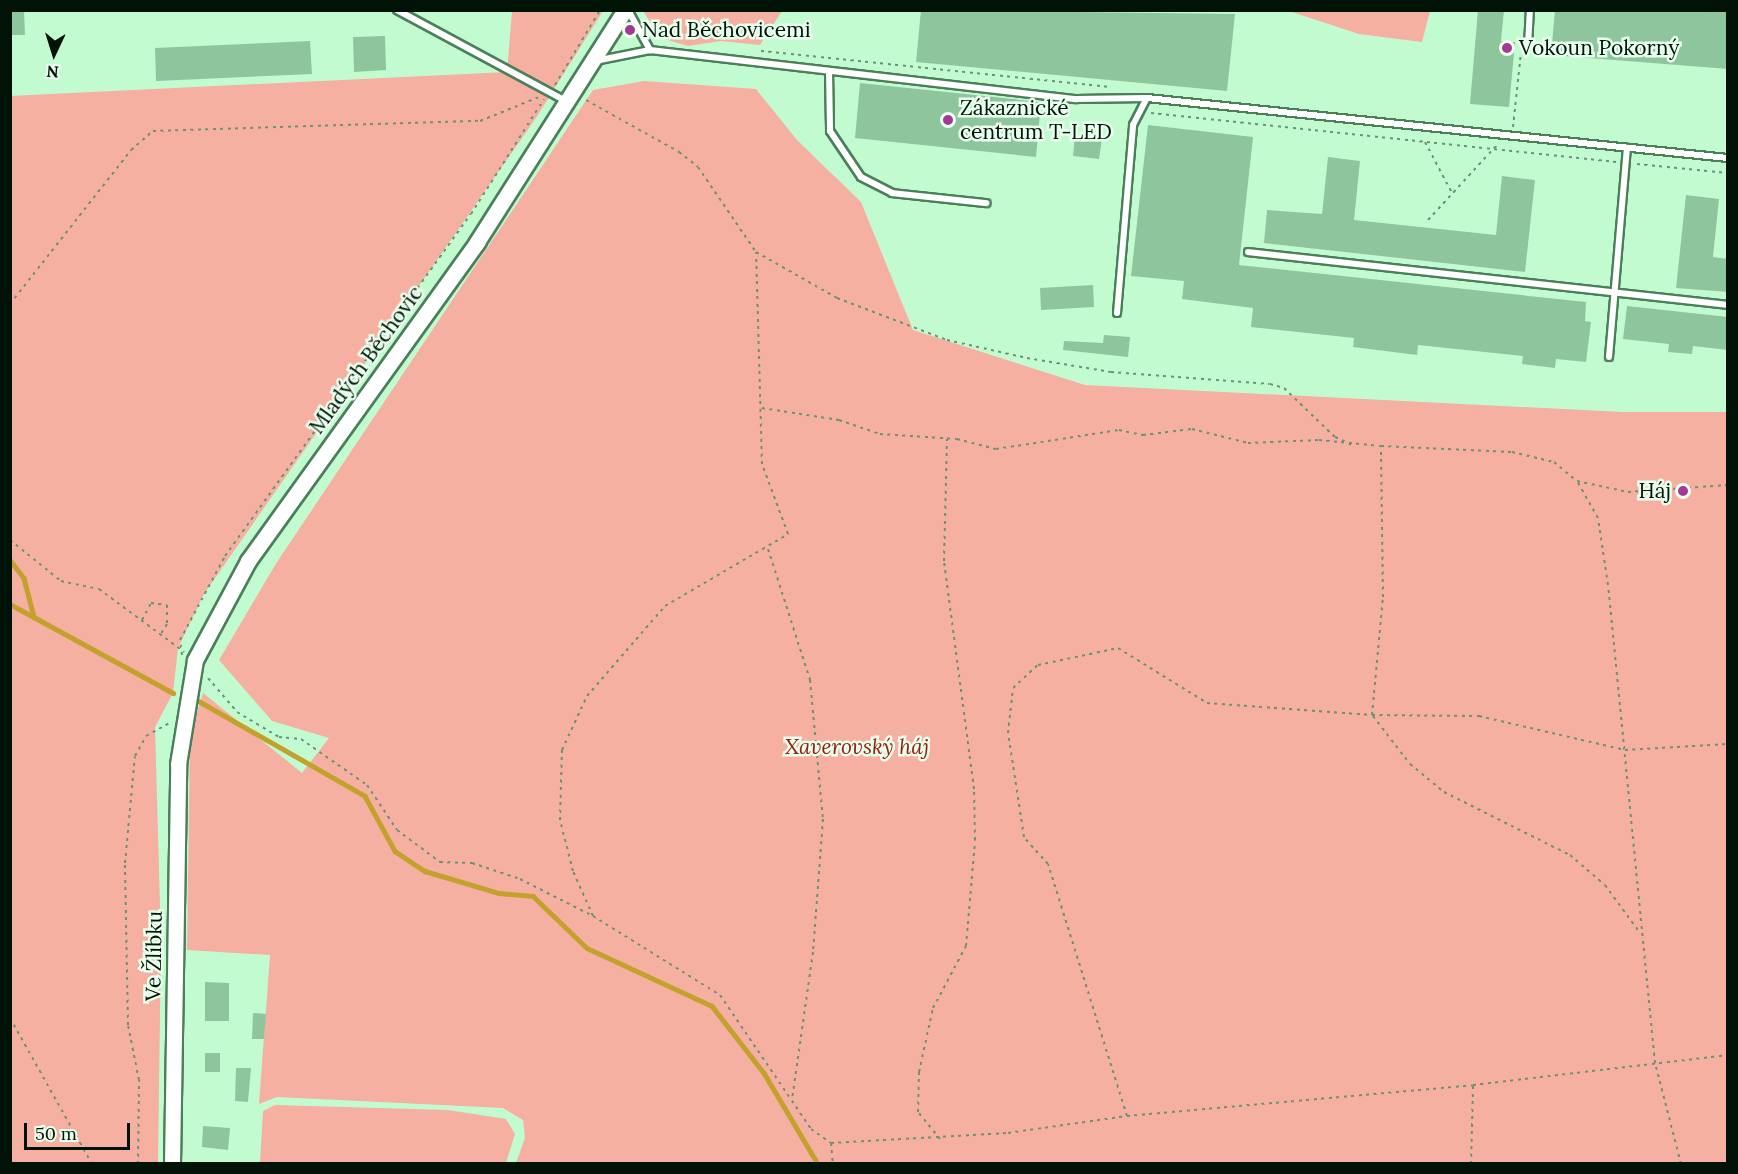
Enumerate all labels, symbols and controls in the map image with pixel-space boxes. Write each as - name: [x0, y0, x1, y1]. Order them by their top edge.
- place label: Nad Běchovicemi: [642, 17, 811, 43]
- marker: Nad Běchovicemi: [623, 23, 637, 37]
- north arrow: [24, 24, 84, 84]
- place label: Vokoun Pokorný: [1519, 35, 1679, 61]
- marker: Vokoun Pokorný: [1500, 41, 1514, 55]
- text: N: [46, 62, 60, 82]
- place label: Zákaznické centrum T-LED: [960, 95, 1112, 145]
- marker: Zákaznické centrum T-LED: [941, 113, 955, 127]
- street label: Mladých Běchovic: [304, 281, 428, 439]
- place label: Háj: [1638, 478, 1671, 504]
- marker: Háj: [1676, 484, 1690, 498]
- park label: Xaverovský háj: [785, 734, 929, 760]
- street label: Ve Žlíbku: [141, 911, 167, 1001]
- scale bar: [27, 1111, 134, 1149]
- text: 50 m: [35, 1122, 77, 1145]

